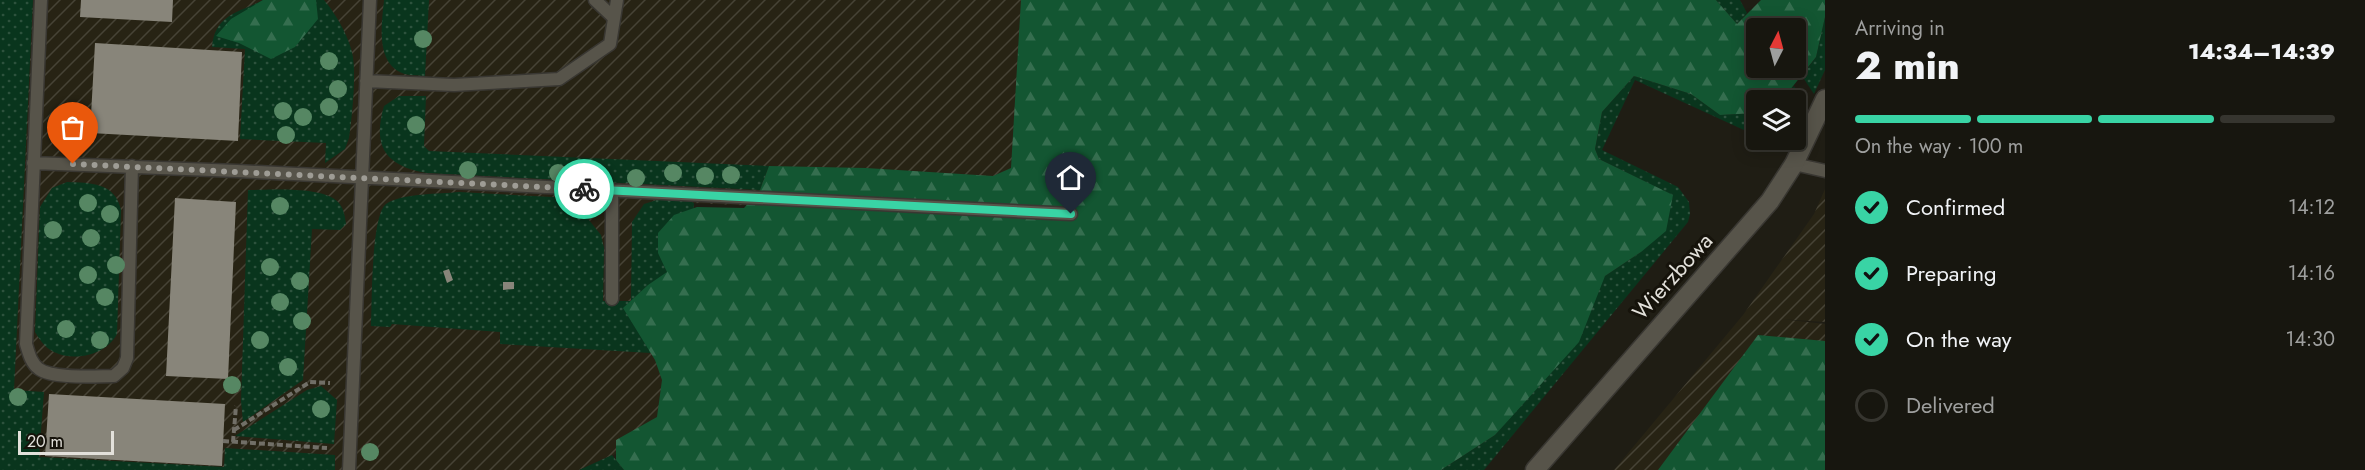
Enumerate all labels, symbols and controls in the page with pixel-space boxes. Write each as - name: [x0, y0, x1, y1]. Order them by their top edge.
- text: Arriving in: [1855, 14, 1945, 43]
- north arrow: [1746, 18, 1806, 78]
- map controls: [1746, 18, 1806, 150]
- text: 14:34–14:39: [2188, 35, 2335, 67]
- text: 2 min: [1855, 37, 1960, 94]
- button: layers: [1746, 90, 1806, 150]
- pin: [47, 102, 98, 164]
- icon: bag: [56, 111, 89, 144]
- text: On the way · 100 m: [1855, 132, 2023, 161]
- pin: [1045, 152, 1096, 214]
- courier: [554, 159, 614, 219]
- icon: home: [1054, 161, 1087, 194]
- icon: bike: [568, 173, 601, 206]
- icon: check: [1855, 191, 1888, 224]
- text: Confirmed: [1906, 191, 2005, 223]
- text: 14:12: [2288, 193, 2335, 222]
- street label: Wierzbowa: [1624, 226, 1720, 326]
- icon: check: [1855, 257, 1888, 290]
- text: Preparing: [1906, 257, 1997, 289]
- text: 14:16: [2288, 259, 2335, 288]
- icon: check: [1855, 323, 1888, 356]
- text: On the way: [1906, 323, 2011, 355]
- text: 14:30: [2285, 325, 2335, 354]
- text: Delivered: [1906, 389, 1995, 421]
- scale bar: [18, 428, 114, 456]
- text: 20 m: [27, 430, 63, 453]

